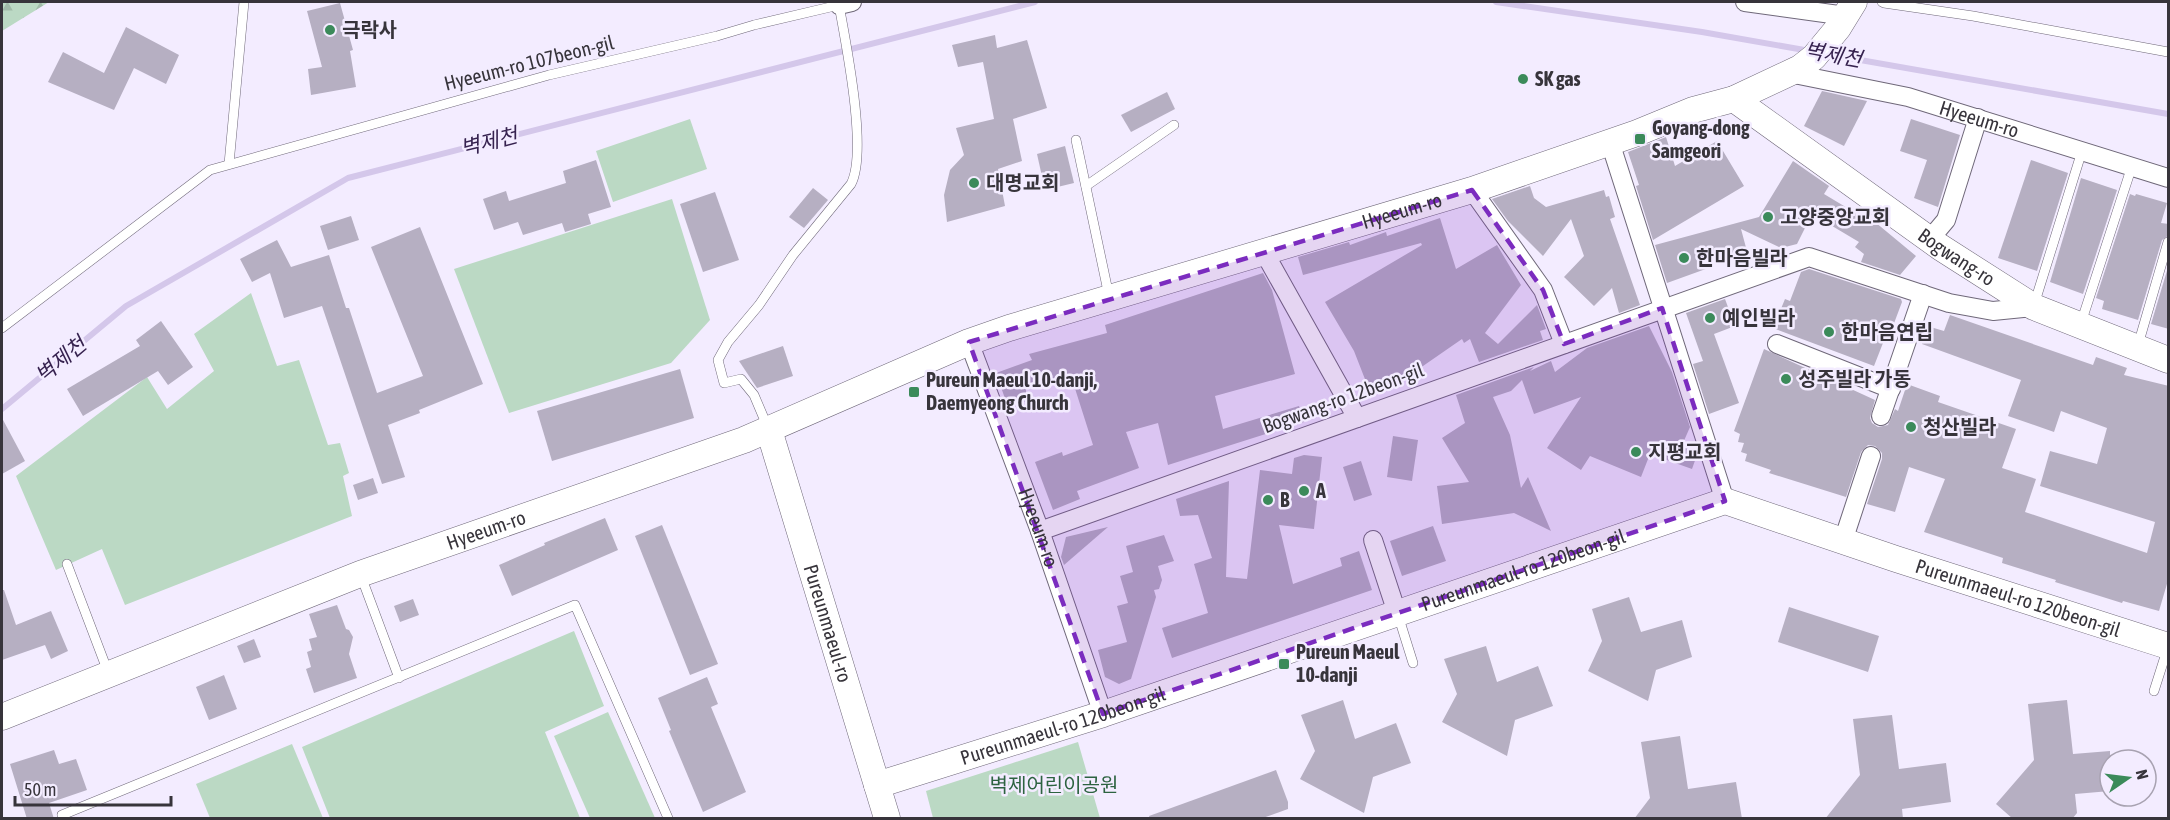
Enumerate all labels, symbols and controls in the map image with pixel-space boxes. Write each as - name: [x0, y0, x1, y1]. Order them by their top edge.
- place label: 극락사: [342, 18, 397, 41]
- marker: 극락사: [323, 23, 337, 37]
- street label: Hyeeum-ro 107beon-gil: [442, 30, 617, 95]
- water label: 벽제천: [1803, 37, 1866, 71]
- place label: SK gas: [1535, 67, 1581, 90]
- marker: SK gas: [1516, 72, 1530, 86]
- street label: Hyeeum-ro: [1937, 96, 2022, 142]
- place label: Goyang-dong Samgeori: [1652, 116, 1750, 162]
- water label: 벽제천: [458, 122, 522, 160]
- marker: Goyang-dong Samgeori: [1633, 132, 1647, 146]
- place label: 대명교회: [986, 171, 1060, 194]
- marker: 대명교회: [967, 176, 981, 190]
- street label: Hyeeum-ro: [1359, 188, 1444, 233]
- place label: 고양중앙교회: [1780, 205, 1890, 228]
- marker: 고양중앙교회: [1761, 210, 1775, 224]
- street label: Bogwang-ro: [1914, 223, 2000, 290]
- place label: 한마음빌라: [1696, 246, 1788, 269]
- marker: 한마음빌라: [1677, 251, 1691, 265]
- place label: 예인빌라: [1722, 306, 1796, 329]
- marker: 예인빌라: [1703, 311, 1717, 325]
- place label: 한마음연립: [1841, 320, 1933, 343]
- marker: 한마음연립: [1822, 325, 1836, 339]
- water label: 벽제천: [30, 330, 92, 387]
- street label: Bogwang-ro 12beon-gil: [1259, 357, 1427, 437]
- place label: 성주빌라 가동: [1798, 367, 1911, 390]
- place label: Pureun Maeul 10-danji, Daemyeong Church: [926, 368, 1097, 414]
- marker: 성주빌라 가동: [1779, 372, 1793, 386]
- marker: Pureun Maeul 10-danji, Daemyeong Church: [907, 385, 921, 399]
- place label: 청산빌라: [1923, 415, 1997, 438]
- marker: 청산빌라: [1904, 420, 1918, 434]
- place label: 지평교회: [1648, 440, 1722, 463]
- marker: 지평교회: [1629, 445, 1643, 459]
- place label: A: [1315, 479, 1326, 502]
- marker: A: [1297, 484, 1311, 498]
- street label: Hyeeum-ro: [1014, 485, 1063, 570]
- place label: B: [1280, 488, 1290, 511]
- marker: B: [1261, 493, 1275, 507]
- street label: Hyeeum-ro: [443, 505, 528, 554]
- street label: Pureunmaeul-ro 120beon-gil: [1418, 524, 1629, 615]
- street label: Pureunmaeul-ro 120beon-gil: [1913, 554, 2124, 641]
- street label: Pureunmaeul-ro: [800, 561, 857, 685]
- place label: Pureun Maeul 10-danji: [1296, 640, 1400, 686]
- marker: Pureun Maeul 10-danji: [1277, 657, 1291, 671]
- street label: Pureunmaeul-ro 120beon-gil: [957, 681, 1169, 769]
- north arrow: [2098, 748, 2158, 808]
- text: N: [2133, 768, 2152, 781]
- scale bar: [15, 769, 171, 807]
- park label: 벽제어린이공원: [990, 773, 1118, 796]
- text: 50 m: [24, 779, 56, 800]

